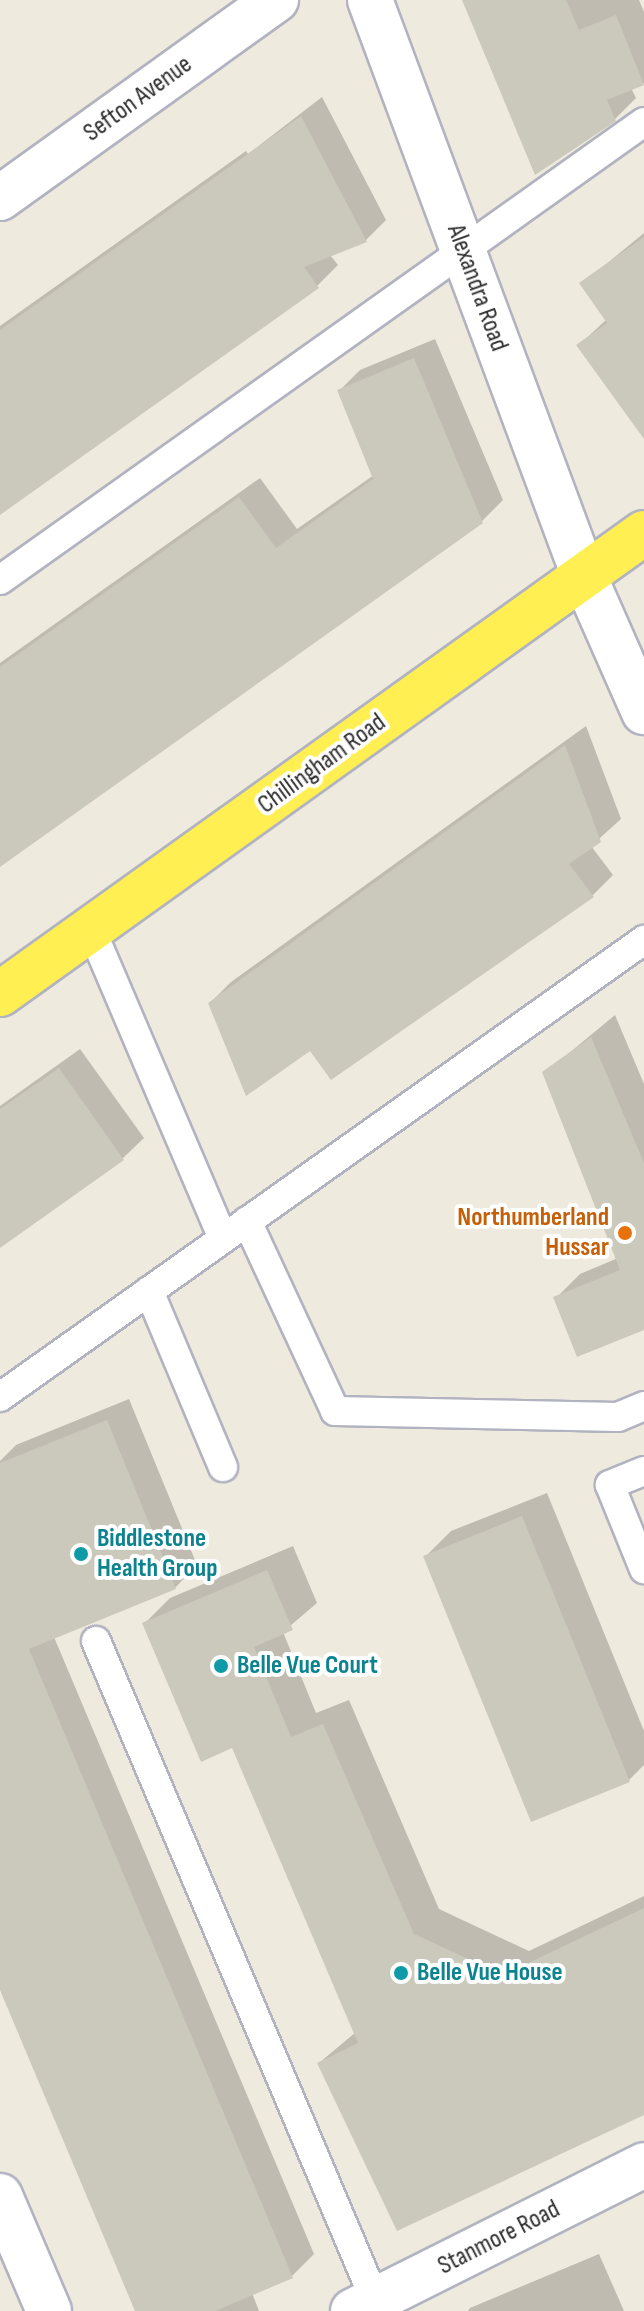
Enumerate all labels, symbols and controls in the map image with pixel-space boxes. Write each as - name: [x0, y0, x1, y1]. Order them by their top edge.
- street label: Sefton Avenue: [78, 49, 198, 149]
- street label: Alexandra Road: [440, 220, 514, 356]
- street label: Chillingham Road: [252, 707, 392, 821]
- place label: Northumberland Hussar: [457, 1202, 609, 1264]
- marker: Northumberland Hussar: [616, 1224, 634, 1242]
- place label: Biddlestone Health Group: [97, 1523, 217, 1584]
- marker: Biddlestone Health Group: [72, 1545, 90, 1563]
- place label: Belle Vue Court: [237, 1650, 378, 1682]
- marker: Belle Vue Court: [212, 1657, 230, 1675]
- place label: Belle Vue House: [417, 1957, 563, 1989]
- marker: Belle Vue House: [392, 1964, 410, 1982]
- street label: Stanmore Road: [433, 2194, 565, 2282]

